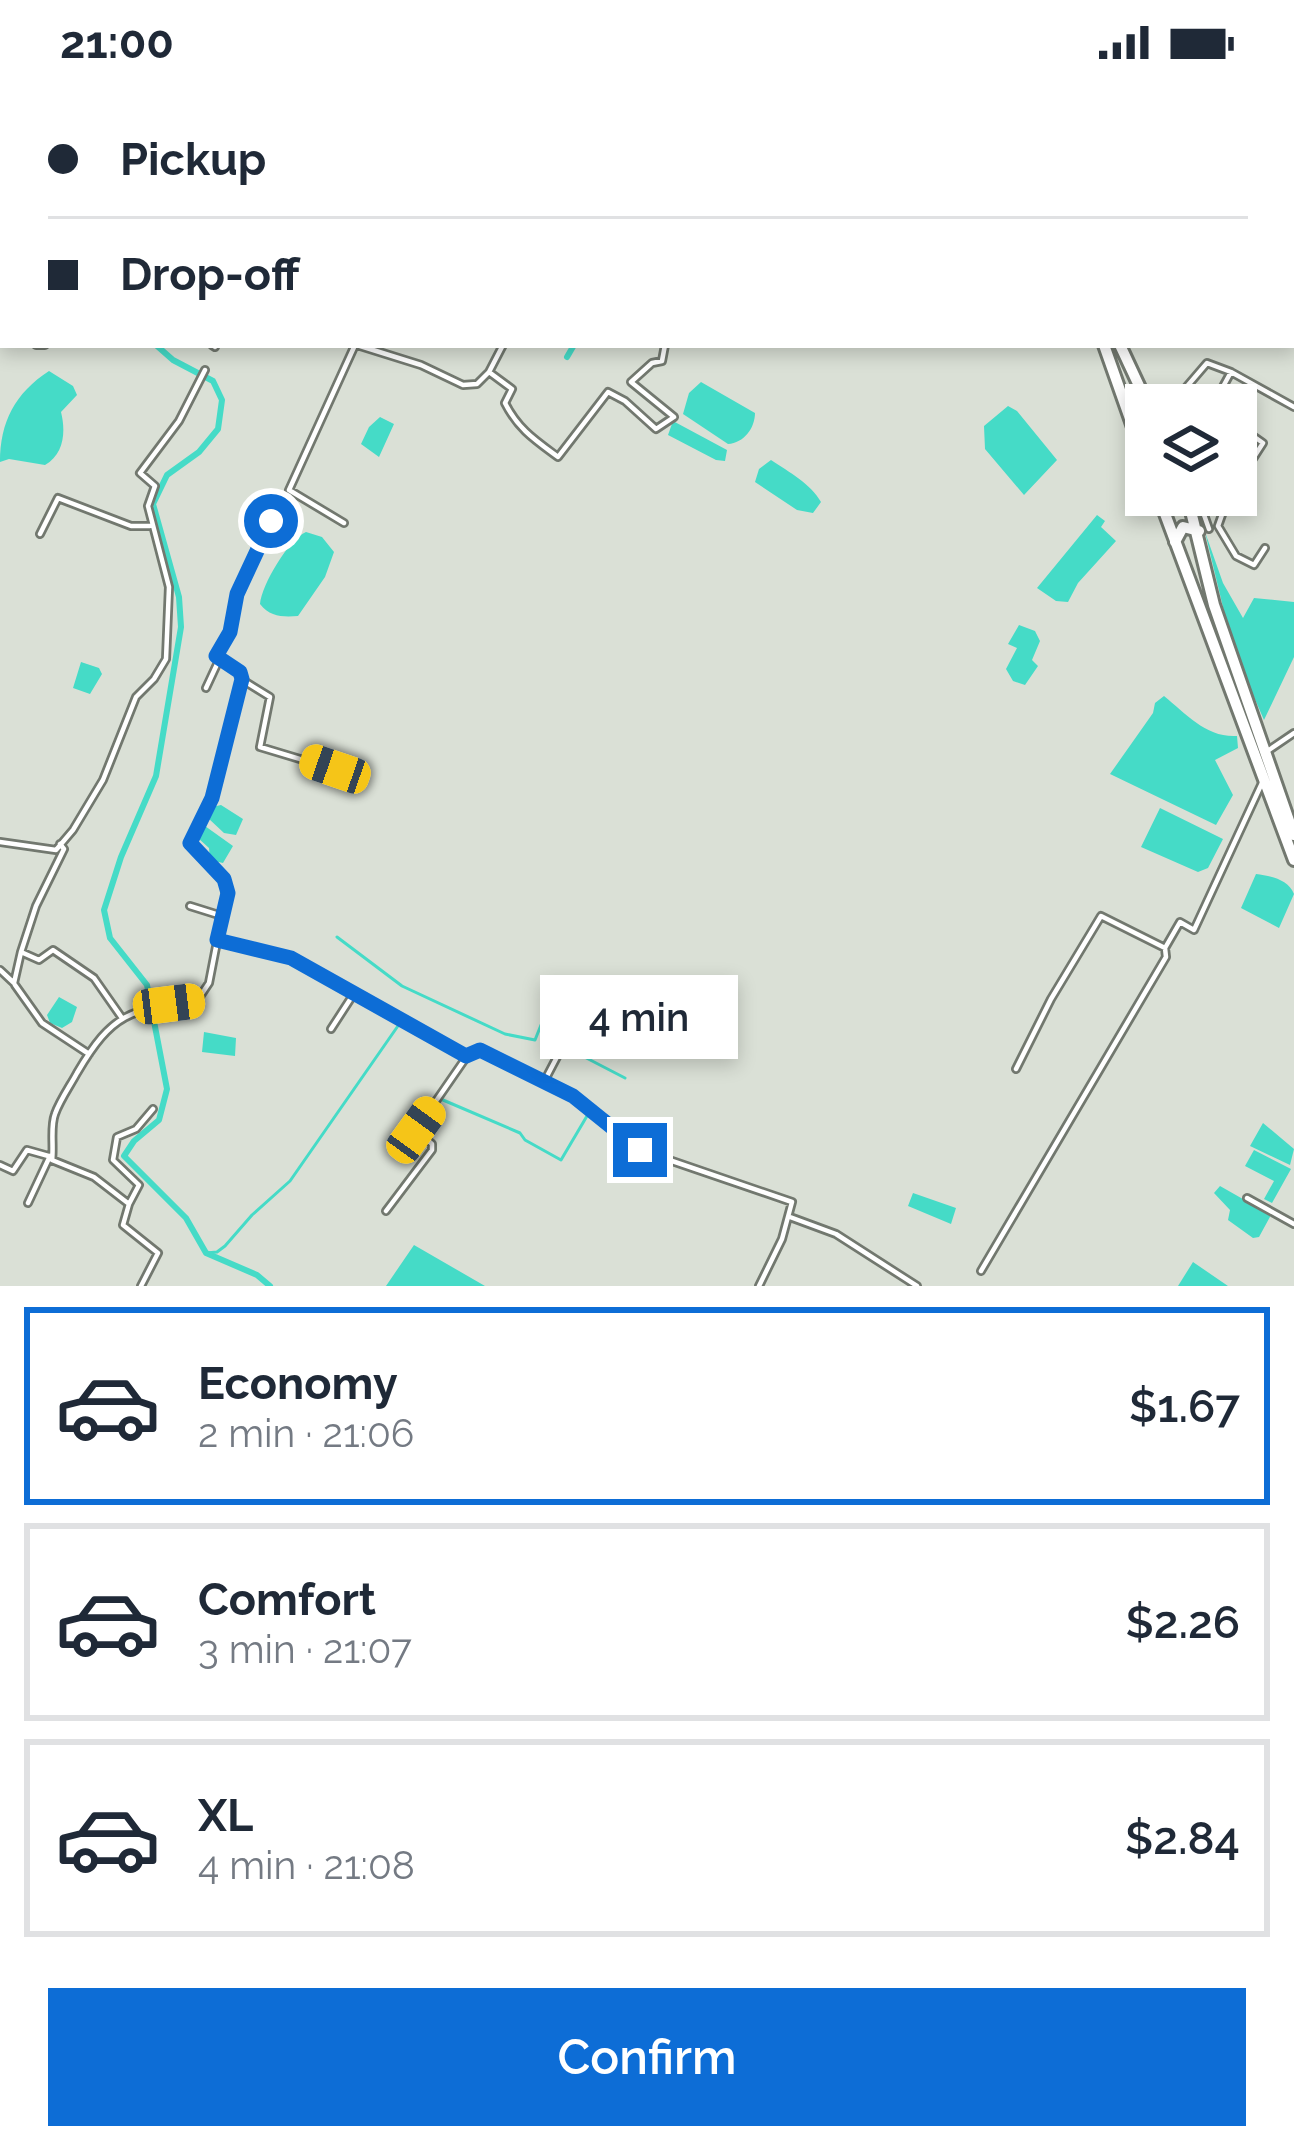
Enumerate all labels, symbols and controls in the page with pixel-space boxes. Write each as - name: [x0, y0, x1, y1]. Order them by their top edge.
- text: 21:00: [60, 16, 174, 69]
- text: Pickup: [120, 133, 266, 186]
- text: Drop-off: [120, 248, 300, 301]
- map controls: [1125, 384, 1257, 516]
- button: layers: [1125, 384, 1257, 516]
- route start: [244, 494, 298, 548]
- car: [295, 740, 375, 798]
- callout: 4 min: [541, 976, 739, 1060]
- car: [131, 982, 207, 1026]
- text: 4 min: [589, 994, 689, 1040]
- car: [380, 1090, 452, 1170]
- route end: [613, 1123, 667, 1177]
- icon: car: [54, 1352, 162, 1460]
- text: Economy: [198, 1357, 398, 1410]
- text: $1.67: [1129, 1380, 1240, 1433]
- text: 2 min · 21:06: [198, 1410, 414, 1456]
- icon: car: [54, 1568, 162, 1676]
- text: Comfort: [198, 1573, 376, 1626]
- text: $2.26: [1125, 1596, 1240, 1649]
- text: 3 min · 21:07: [198, 1626, 412, 1672]
- icon: car: [54, 1784, 162, 1892]
- text: XL: [198, 1789, 253, 1842]
- text: $2.84: [1125, 1812, 1240, 1865]
- text: 4 min · 21:08: [198, 1842, 415, 1888]
- button: Confirm: [48, 1988, 1246, 2126]

